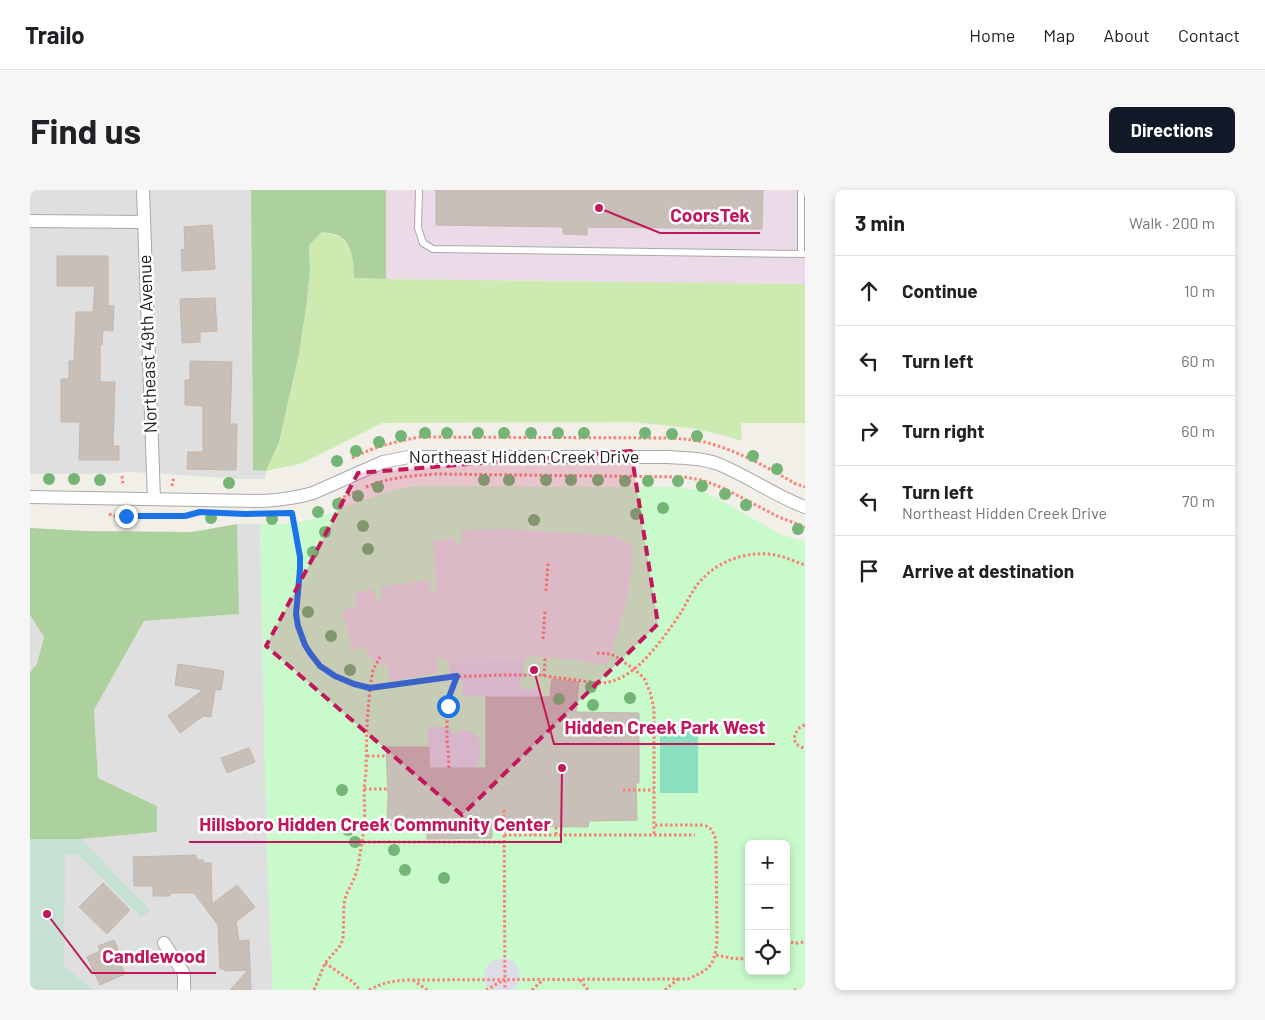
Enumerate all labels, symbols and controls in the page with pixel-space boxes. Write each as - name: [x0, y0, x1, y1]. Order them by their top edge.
- text: Trailo: [25, 20, 85, 49]
- text: Home: [969, 24, 1015, 46]
- text: Map: [1043, 24, 1075, 46]
- text: About: [1103, 24, 1150, 46]
- text: Contact: [1178, 24, 1240, 46]
- button: Directions: [1109, 107, 1235, 153]
- text: Find us: [30, 109, 141, 151]
- callout: CoorsTek: [660, 199, 760, 233]
- text: CoorsTek: [670, 203, 750, 226]
- text: 3 min: [855, 210, 905, 235]
- text: Walk · 200 m: [1129, 213, 1215, 232]
- street label: Northeast 49th Avenue: [133, 254, 161, 434]
- icon: ahead: [855, 277, 883, 305]
- text: Continue: [902, 279, 978, 302]
- text: 10 m: [1184, 281, 1215, 300]
- icon: left: [855, 347, 883, 375]
- text: Turn left: [902, 349, 973, 372]
- text: 60 m: [1181, 351, 1215, 370]
- icon: right: [855, 417, 883, 445]
- text: Turn right: [902, 419, 984, 442]
- text: 60 m: [1181, 421, 1215, 440]
- street label: Northeast Hidden Creek Drive: [409, 445, 639, 467]
- text: Turn left: [902, 480, 973, 503]
- icon: left: [855, 487, 883, 515]
- text: 70 m: [1182, 491, 1215, 510]
- text: Northeast Hidden Creek Drive: [902, 503, 1107, 522]
- route end: [115, 505, 138, 528]
- icon: arrive: [855, 557, 883, 585]
- text: Arrive at destination: [902, 559, 1074, 582]
- route start: [437, 695, 460, 718]
- callout: Hidden Creek Park West: [554, 710, 775, 744]
- text: Hidden Creek Park West: [564, 715, 766, 738]
- callout: Hillsboro Hidden Creek Community Center: [189, 808, 561, 842]
- text: Hillsboro Hidden Creek Community Center: [199, 812, 551, 835]
- map controls: [745, 840, 790, 975]
- button: +: [745, 840, 790, 885]
- button: −: [745, 885, 790, 930]
- button: locate: [745, 930, 790, 975]
- callout: Candlewood: [92, 939, 216, 973]
- text: Candlewood: [102, 944, 206, 967]

